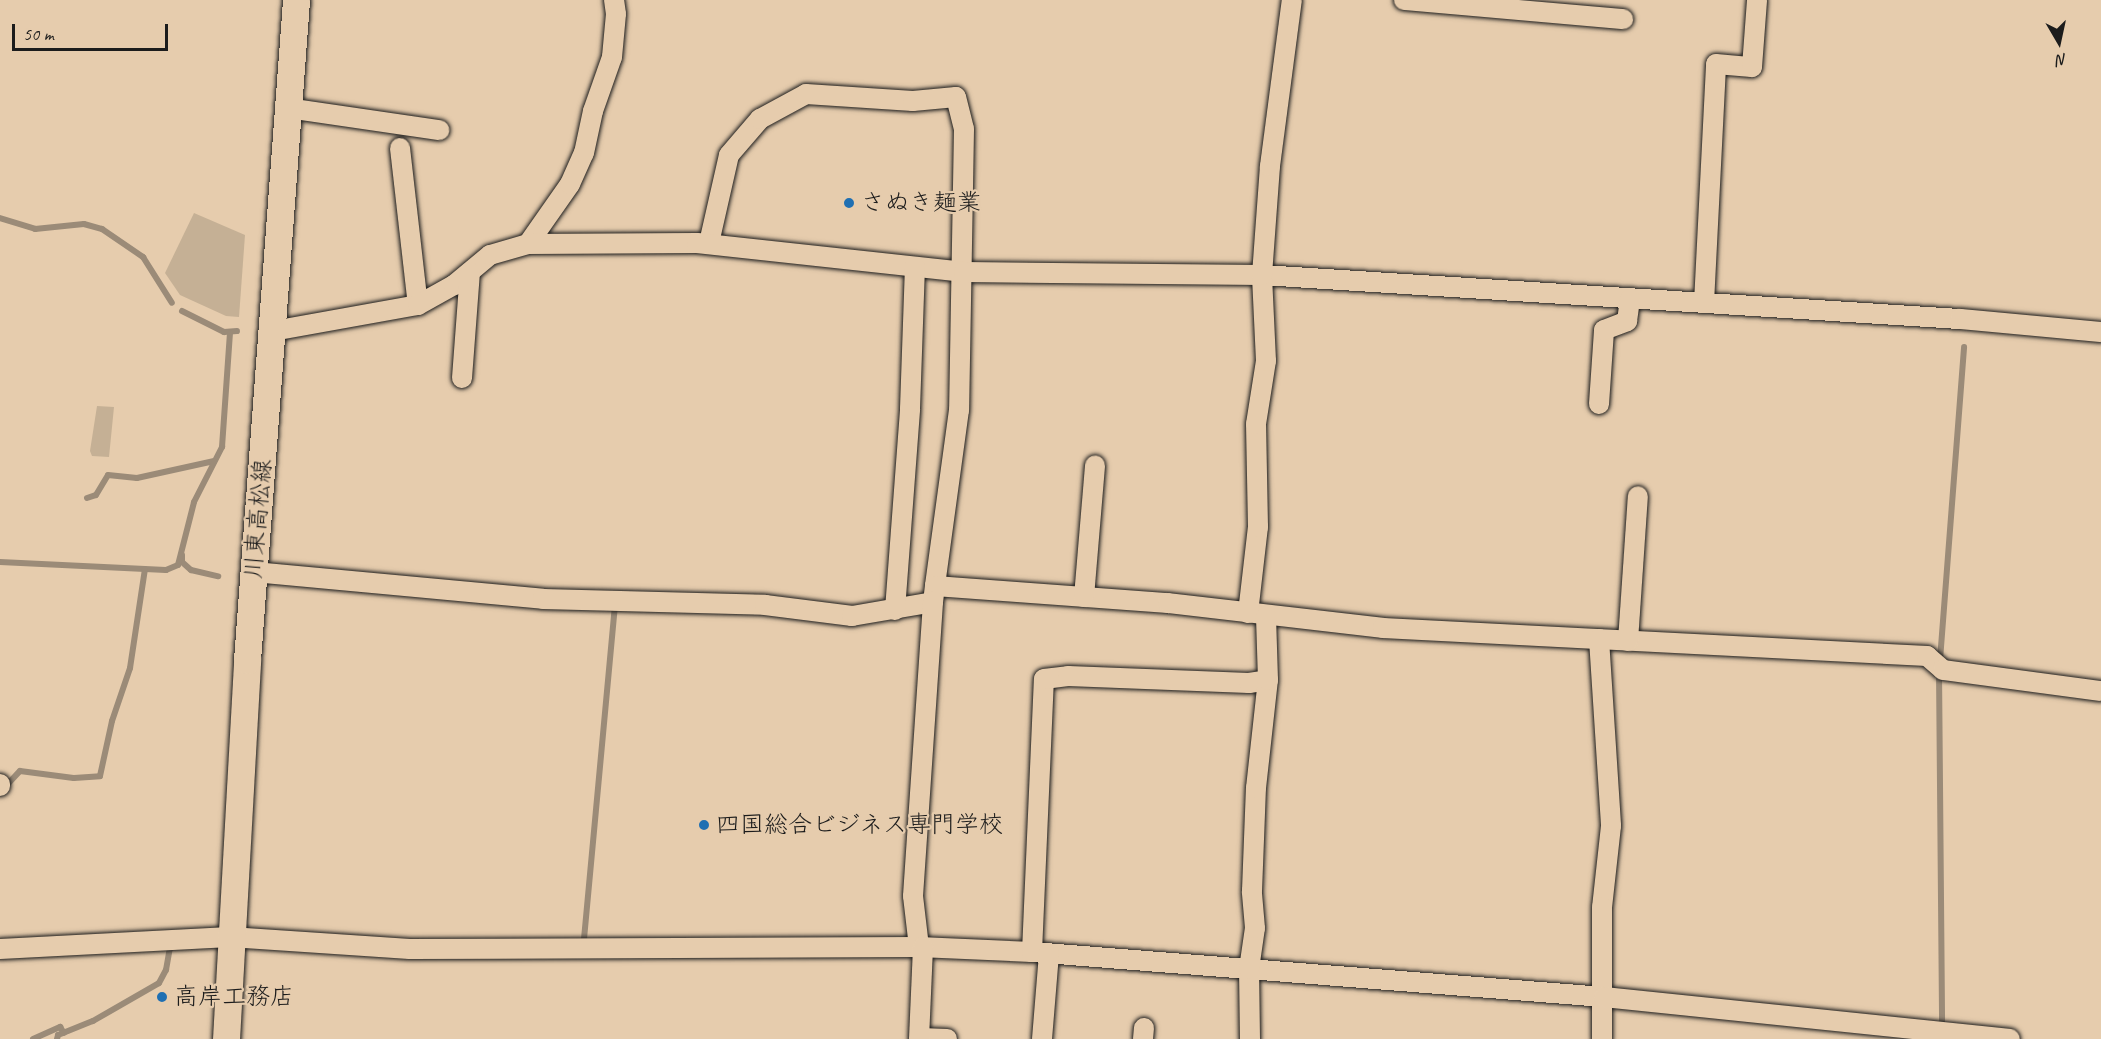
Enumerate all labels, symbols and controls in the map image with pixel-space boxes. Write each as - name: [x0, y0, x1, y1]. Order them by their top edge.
- scale bar: [15, 12, 171, 50]
- north arrow: [2029, 12, 2089, 72]
- text: 50 m: [23, 23, 54, 45]
- text: N: [2055, 49, 2068, 70]
- place label: さぬき麺業: [861, 189, 981, 217]
- marker: さぬき麺業: [842, 196, 856, 210]
- street label: 川東高松線: [238, 458, 278, 580]
- place label: 四国総合ビジネス専門学校: [716, 811, 1004, 839]
- marker: 四国総合ビジネス専門学校: [697, 818, 711, 832]
- place label: 高岸工務店: [174, 983, 294, 1011]
- marker: 高岸工務店: [155, 990, 169, 1004]

